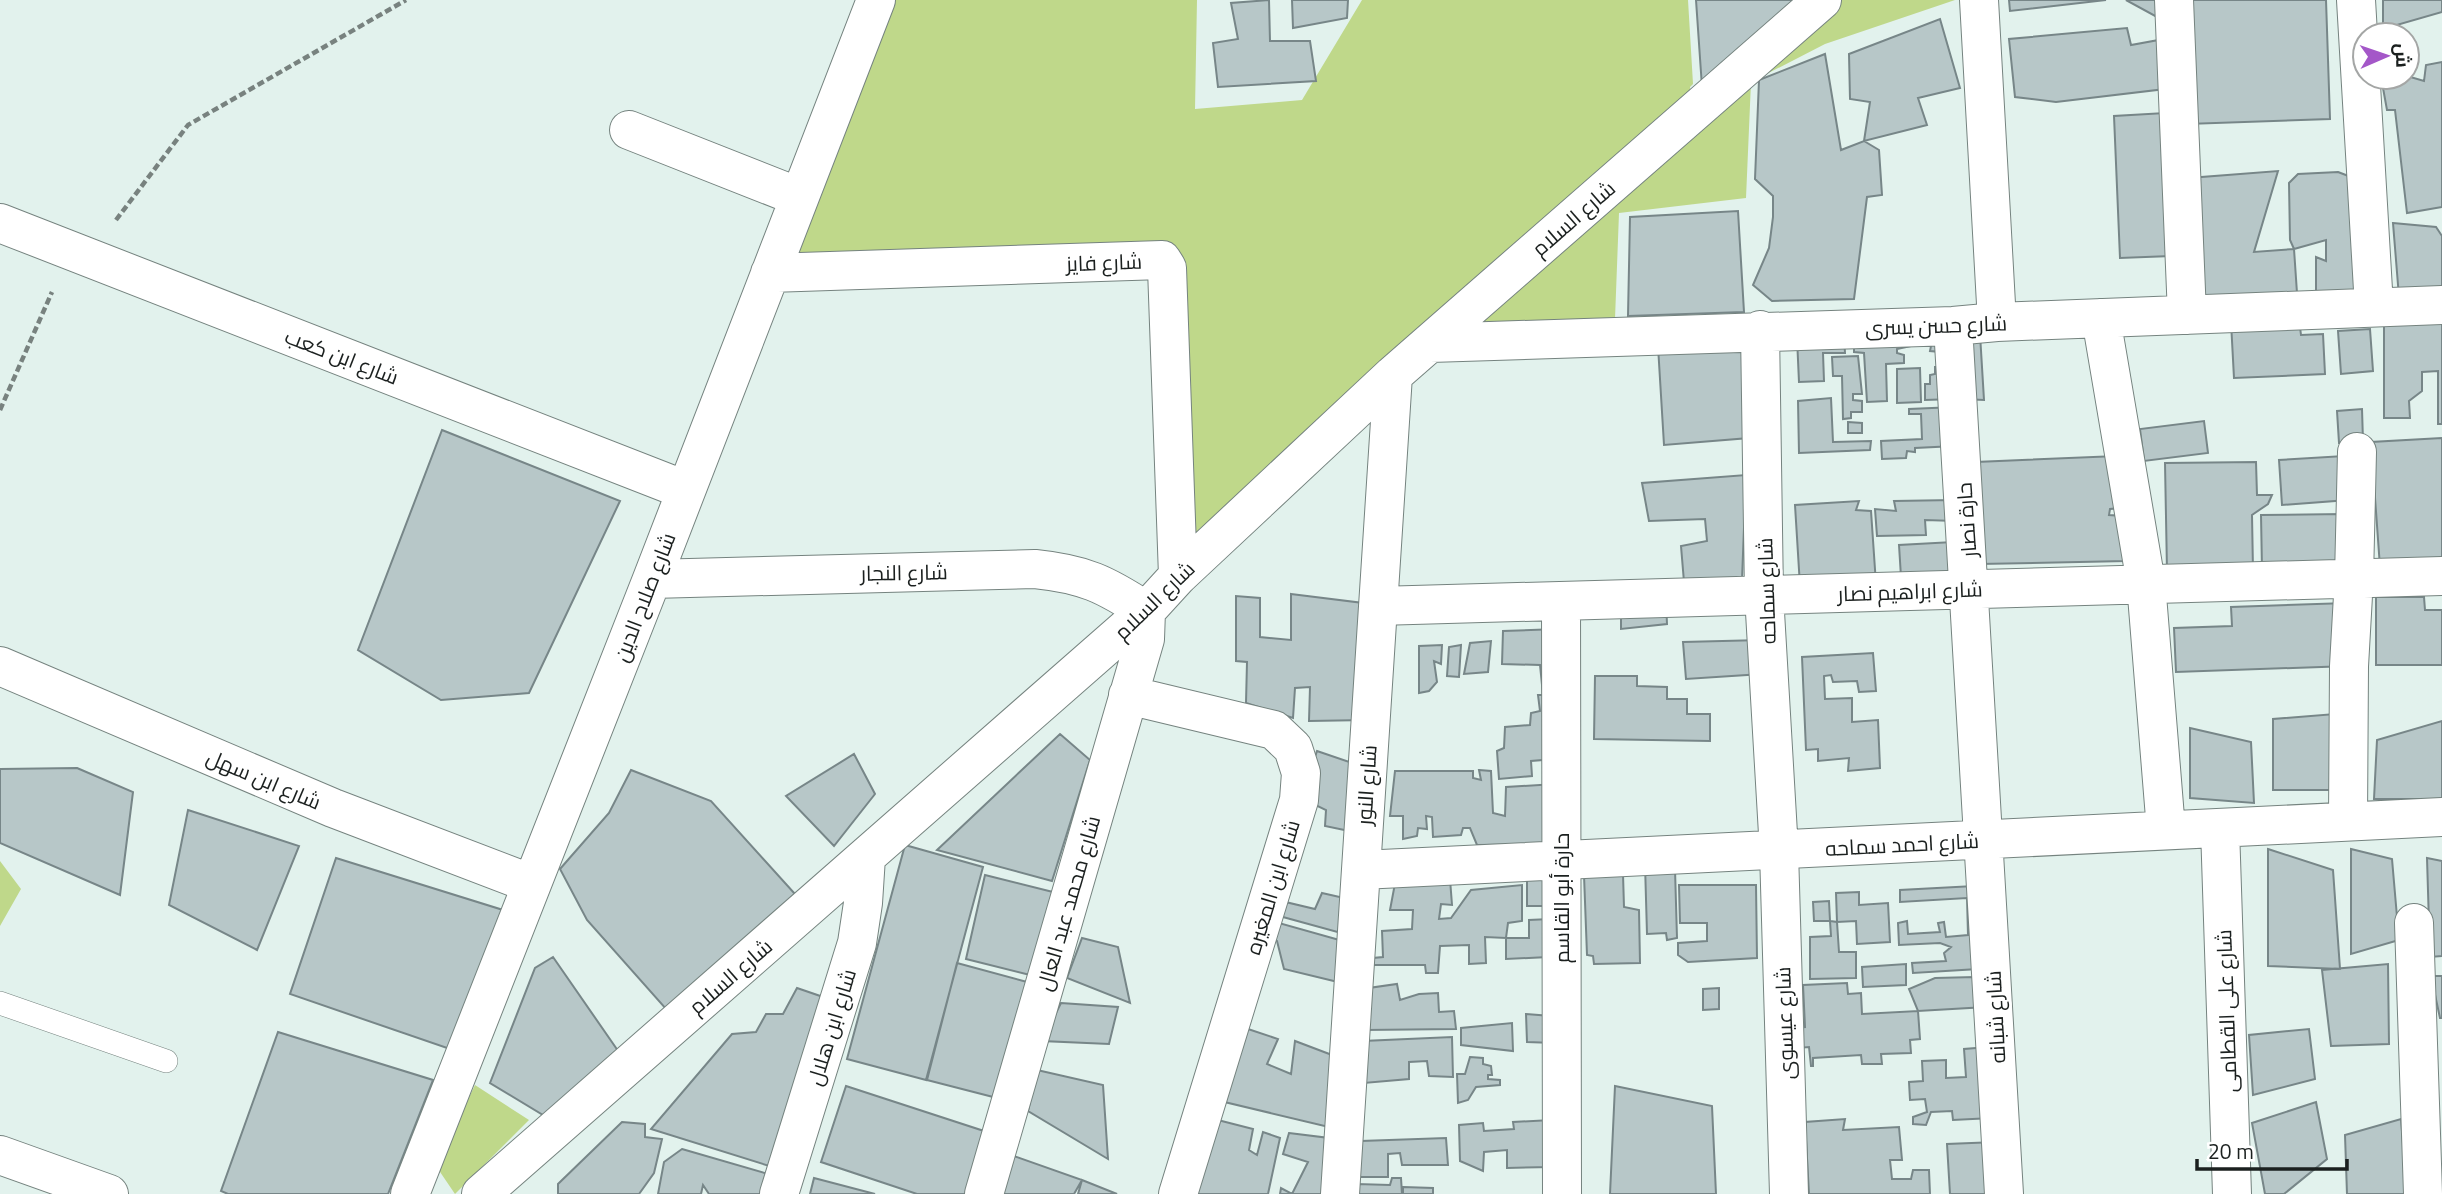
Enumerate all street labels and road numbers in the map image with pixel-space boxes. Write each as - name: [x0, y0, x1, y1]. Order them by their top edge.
- street label: شارع السلام: [1524, 172, 1622, 264]
- street label: شارع فايز: [1064, 245, 1143, 279]
- street label: شارع حسن يسرى: [1864, 307, 2008, 343]
- street label: شارع ابن كعب: [280, 320, 404, 392]
- street label: حارة نصار: [1947, 481, 1985, 560]
- street label: شارع صلاح الدين: [605, 528, 683, 666]
- street label: شارع سماحه: [1748, 537, 1784, 645]
- street label: شارع السلام: [1106, 553, 1202, 647]
- street label: شارع النجار: [859, 555, 948, 589]
- street label: شارع ابراهيم نصار: [1836, 572, 1983, 610]
- street label: شارع ابن سهل: [202, 740, 326, 818]
- street label: شارع النور: [1347, 744, 1385, 827]
- street label: شارع محمد عبد العال: [1028, 812, 1108, 994]
- street label: شارع ابن المغيره: [1236, 816, 1308, 958]
- street label: شارع احمد سماحه: [1824, 824, 1980, 864]
- street label: حارة أبو القاسم: [1545, 833, 1577, 963]
- street label: شارع على القطامى: [2207, 929, 2245, 1093]
- street label: شارع السلام: [681, 930, 779, 1022]
- street label: شارع ابن هلال: [798, 965, 864, 1089]
- street label: شارع عيسوى: [1766, 966, 1802, 1080]
- street label: شارع شبانه: [1977, 970, 2013, 1064]

